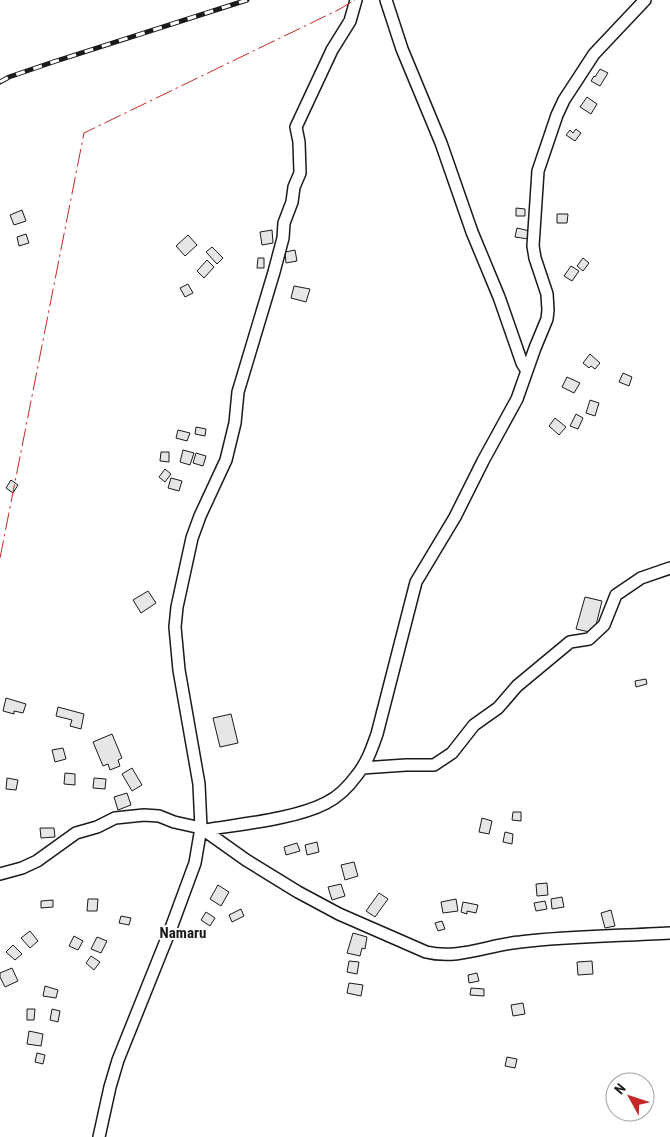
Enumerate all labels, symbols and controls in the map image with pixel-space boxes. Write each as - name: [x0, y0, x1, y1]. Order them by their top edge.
- district label: Namaru: [160, 924, 206, 942]
- north arrow: [605, 1072, 655, 1122]
- text: N: [611, 1080, 629, 1097]

